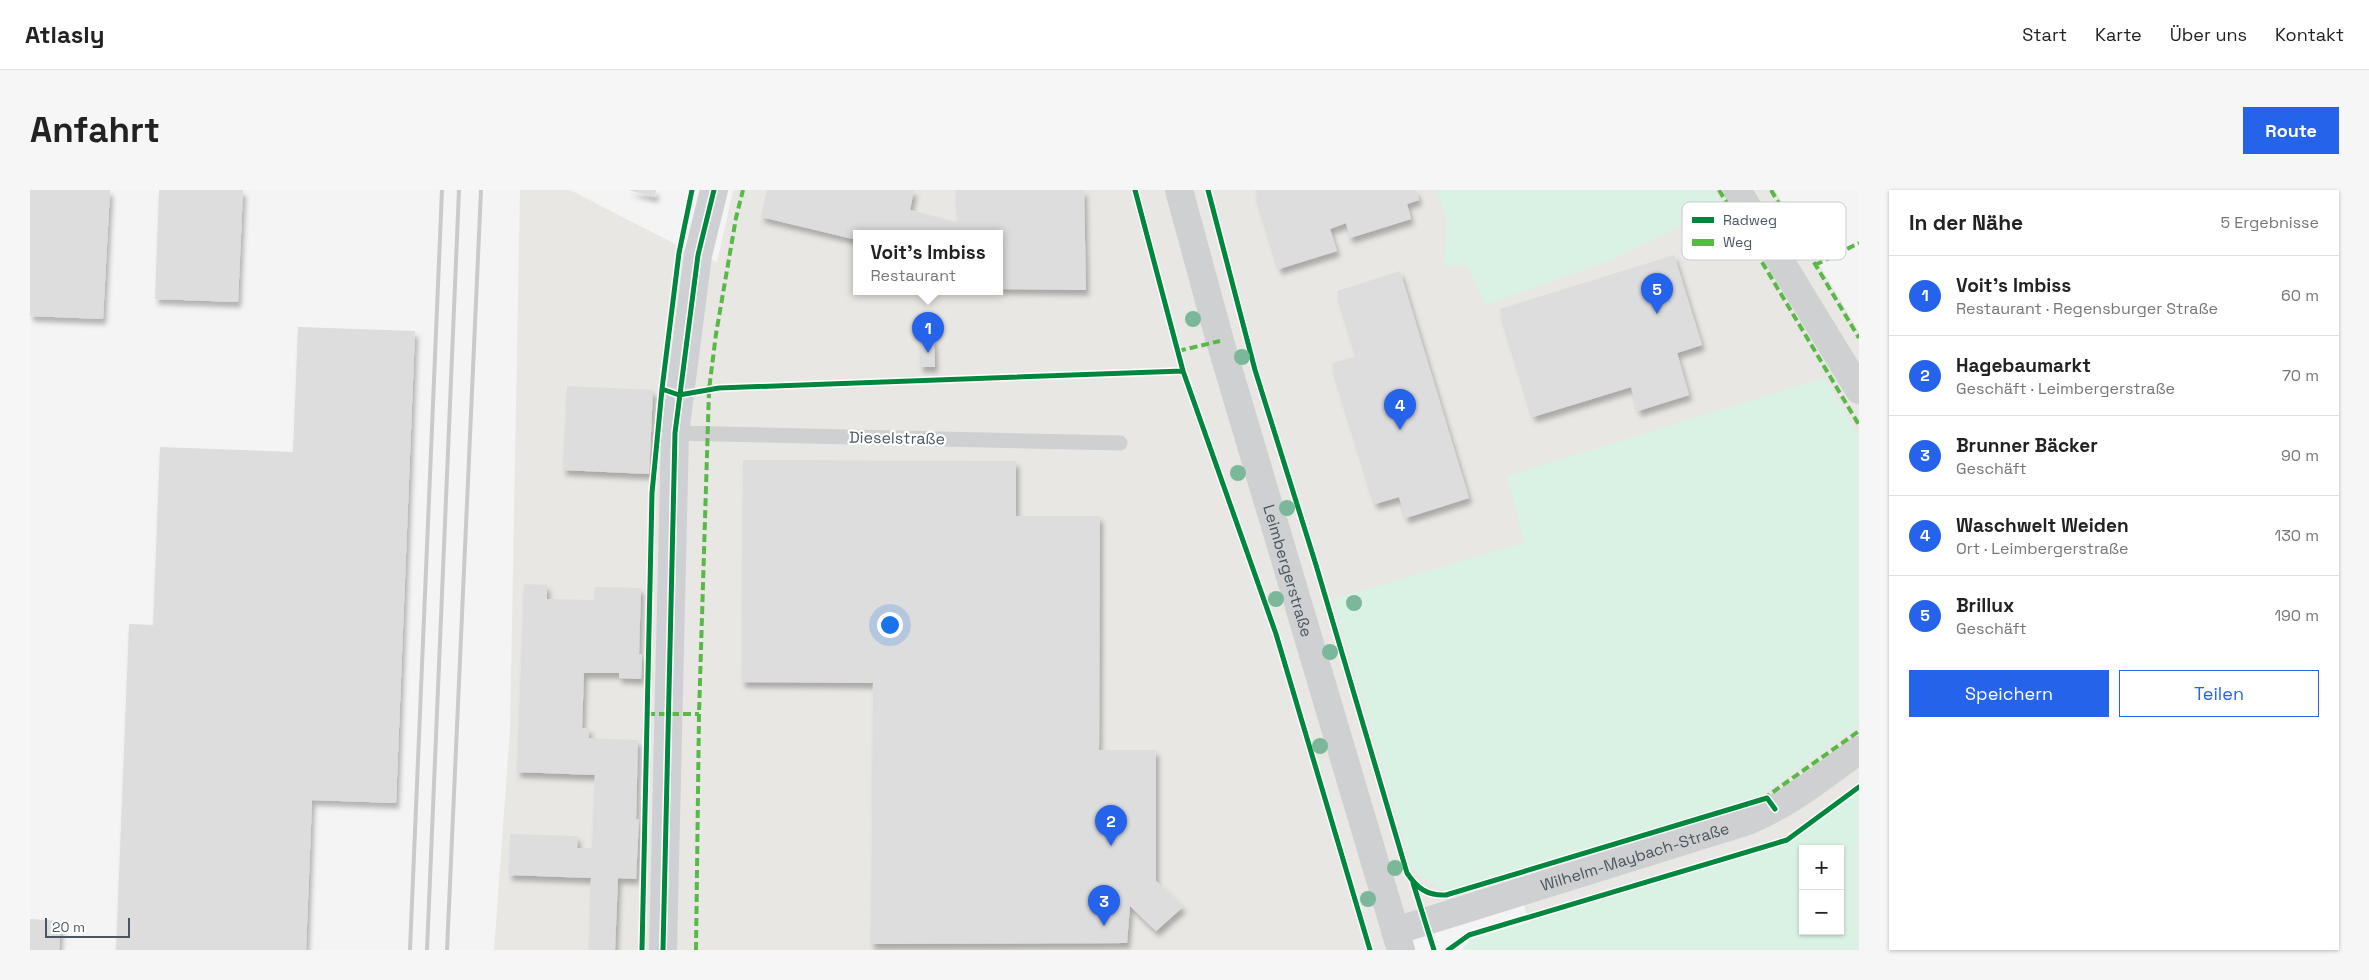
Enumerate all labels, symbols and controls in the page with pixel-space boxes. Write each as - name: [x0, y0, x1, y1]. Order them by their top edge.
- text: Atlasly: [25, 19, 104, 50]
- text: Start: [2022, 23, 2067, 46]
- text: Karte: [2095, 23, 2142, 46]
- text: Über uns: [2170, 23, 2247, 46]
- text: Kontakt: [2275, 23, 2344, 46]
- button: Route: [2243, 107, 2339, 154]
- text: Anfahrt: [30, 108, 160, 152]
- legend: [1682, 202, 1846, 260]
- text: In der Nähe: [1909, 209, 2023, 236]
- text: Radweg: [1723, 211, 1777, 229]
- text: 5 Ergebnisse: [2220, 212, 2319, 233]
- popup: [853, 230, 1003, 295]
- text: Weg: [1723, 233, 1752, 251]
- text: Voit's Imbiss: [870, 240, 986, 265]
- text: Restaurant: [870, 265, 956, 286]
- pin: 5: [1641, 273, 1673, 314]
- text: Voit's Imbiss: [1956, 273, 2071, 298]
- text: 1: [1921, 285, 1929, 306]
- text: 60 m: [2281, 285, 2319, 306]
- text: Restaurant · Regensburger Straße: [1956, 298, 2218, 319]
- pin: 1: [912, 312, 944, 353]
- text: Hagebaumarkt: [1956, 353, 2091, 378]
- text: 2: [1920, 365, 1930, 386]
- text: 70 m: [2282, 365, 2319, 386]
- text: Geschäft · Leimbergerstraße: [1956, 378, 2175, 399]
- pin: 4: [1384, 389, 1416, 430]
- street label: Dieselstraße: [849, 427, 945, 449]
- text: Brunner Bäcker: [1956, 433, 2098, 458]
- text: 3: [1920, 445, 1930, 466]
- text: 90 m: [2281, 445, 2319, 466]
- text: Geschäft: [1956, 458, 2027, 479]
- street label: Leimbergerstraße: [1259, 502, 1318, 639]
- text: Waschwelt Weiden: [1956, 513, 2129, 538]
- text: 4: [1920, 525, 1930, 546]
- text: 130 m: [2275, 525, 2319, 546]
- text: Ort · Leimbergerstraße: [1956, 538, 2128, 559]
- text: Brillux: [1956, 593, 2014, 618]
- text: 5: [1920, 605, 1930, 626]
- text: 190 m: [2274, 605, 2319, 626]
- your location: [877, 612, 903, 638]
- text: Geschäft: [1956, 618, 2027, 639]
- button: Speichern: [1909, 670, 2109, 717]
- button: Teilen: [2119, 670, 2319, 717]
- pin: 2: [1095, 805, 1127, 846]
- street label: Wilhelm-Maybach-Straße: [1538, 817, 1732, 896]
- map controls: [1799, 845, 1844, 935]
- button: +: [1799, 845, 1844, 890]
- pin: 3: [1088, 885, 1120, 926]
- button: −: [1799, 890, 1844, 935]
- scale bar: [45, 915, 130, 938]
- text: 20 m: [52, 918, 85, 936]

